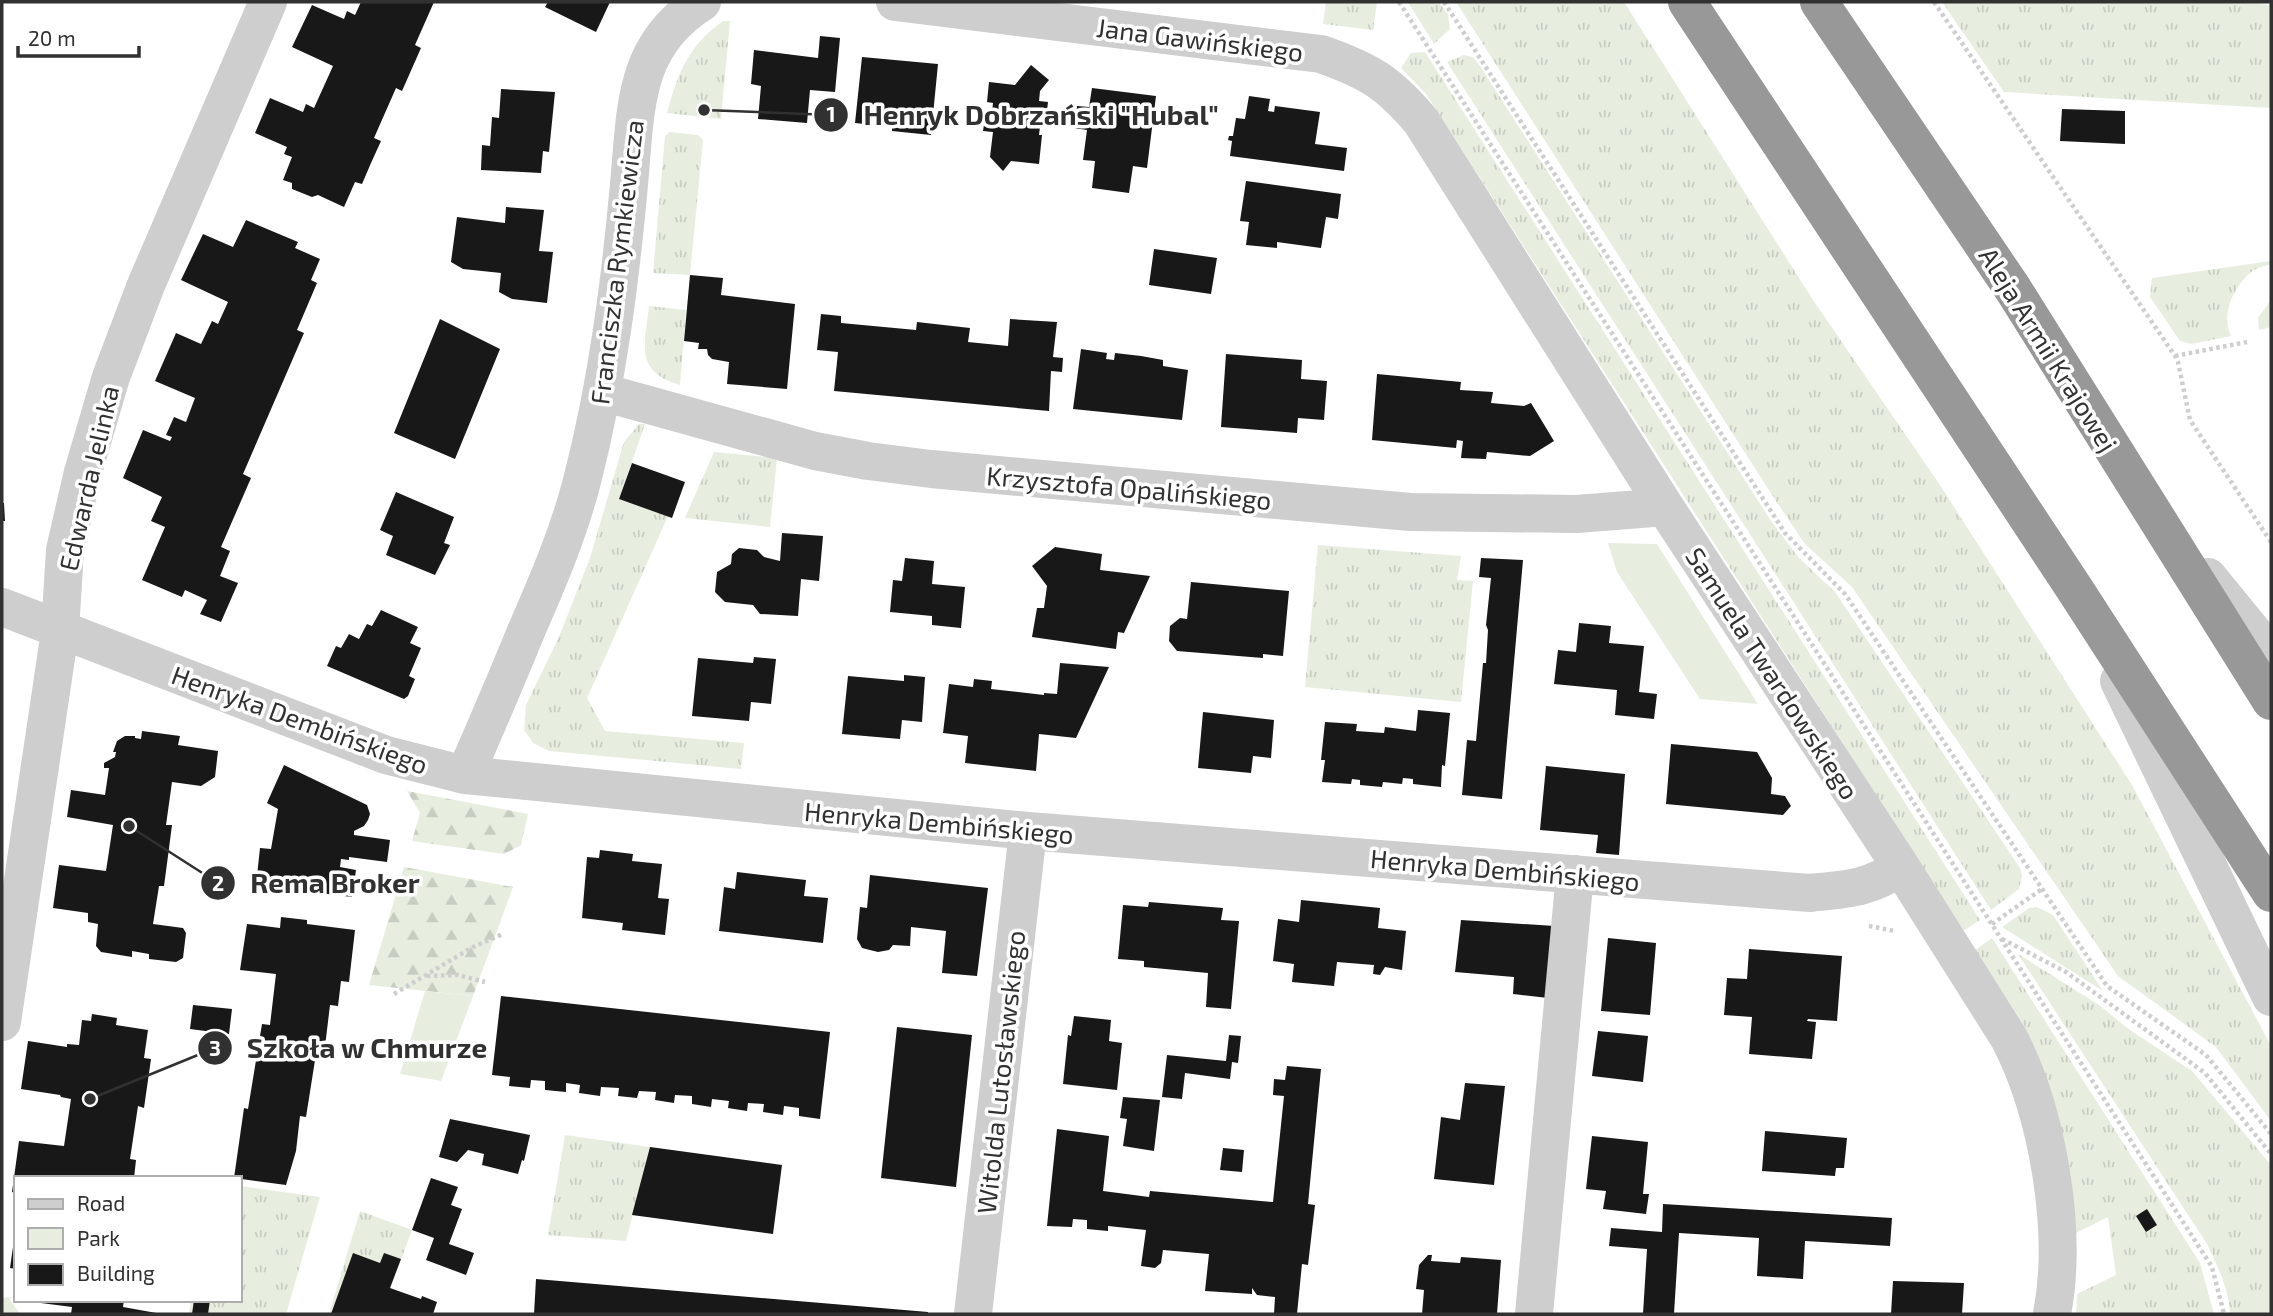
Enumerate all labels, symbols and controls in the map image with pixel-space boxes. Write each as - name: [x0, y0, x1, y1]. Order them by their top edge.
- street label: Jana Gawińskiego: [1095, 11, 1305, 67]
- scale bar: [18, 14, 138, 58]
- text: 20 m: [28, 25, 76, 50]
- callout: Henryk Dobrzański "Hubal": [814, 91, 1233, 140]
- text: Henryk Dobrzański "Hubal": [863, 97, 1219, 131]
- text: 1: [826, 101, 836, 126]
- street label: Franciszka Rymkiewicza: [583, 118, 649, 406]
- street label: Aleja Armii Krajowej: [1974, 241, 2124, 457]
- street label: Edwarda Jelinka: [52, 382, 124, 574]
- street label: Krzysztofa Opalińskiego: [985, 459, 1273, 515]
- street label: Samuela Twardowskiego: [1680, 541, 1866, 805]
- street label: Henryka Dembińskiego: [168, 658, 432, 780]
- street label: Henryka Dembińskiego: [803, 795, 1075, 849]
- street label: Henryka Dembińskiego: [1369, 842, 1641, 896]
- callout: Rema Broker: [201, 859, 433, 908]
- text: Rema Broker: [250, 865, 420, 899]
- text: 2: [212, 870, 224, 895]
- street label: Witolda Lutosławskiego: [970, 929, 1030, 1215]
- callout: Szkoła w Chmurze: [197, 1024, 502, 1073]
- text: Szkoła w Chmurze: [247, 1030, 487, 1064]
- text: 3: [209, 1035, 221, 1060]
- legend: [14, 1176, 242, 1302]
- text: Road: [77, 1190, 125, 1215]
- text: Park: [77, 1225, 120, 1250]
- text: Building: [77, 1260, 155, 1285]

